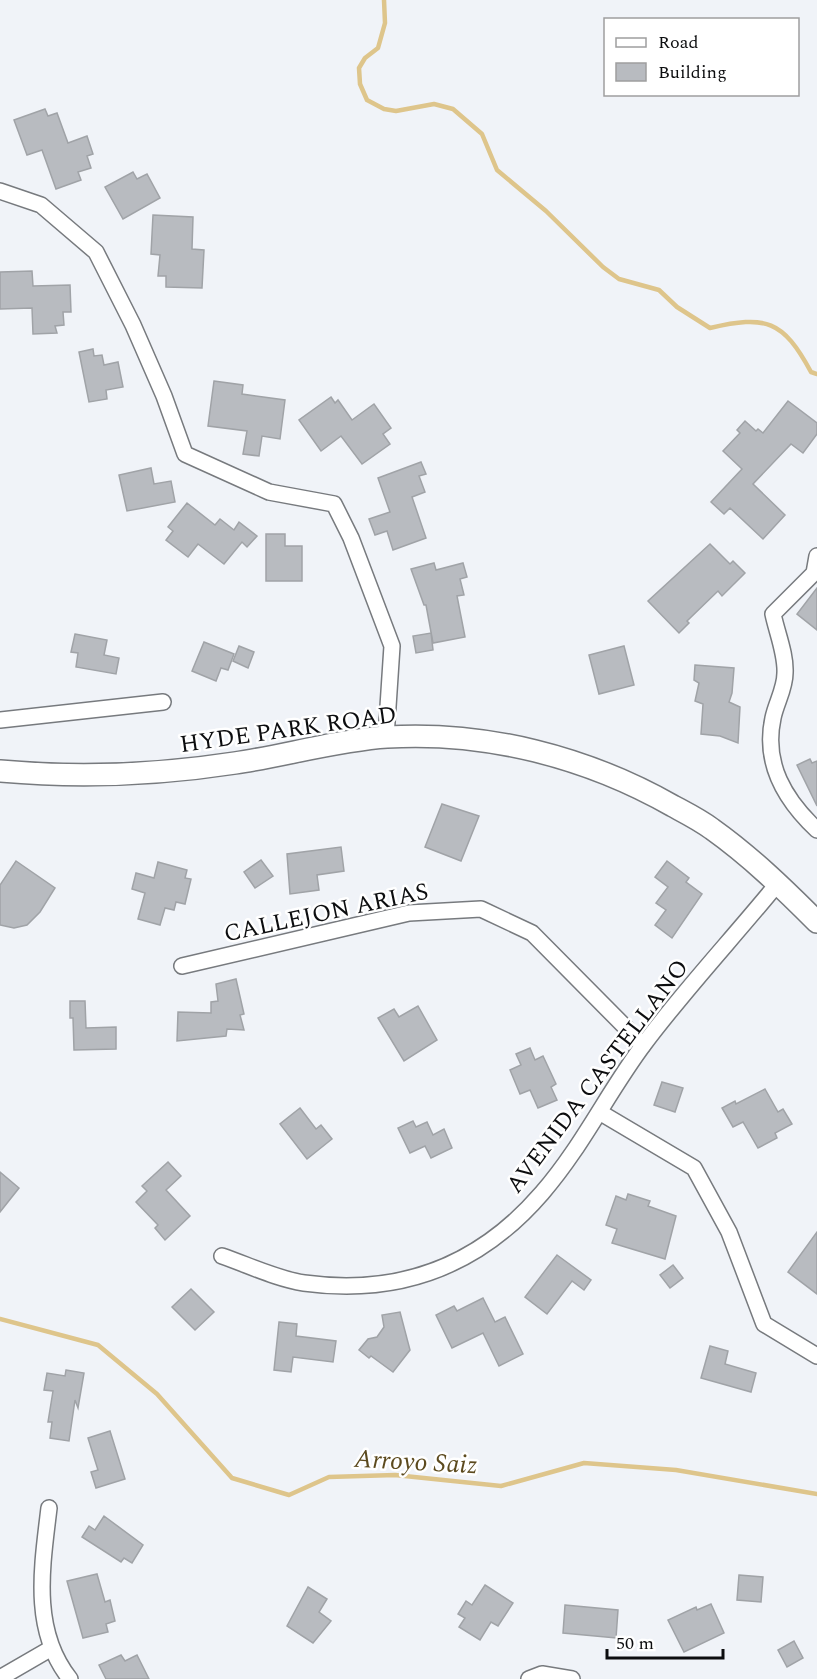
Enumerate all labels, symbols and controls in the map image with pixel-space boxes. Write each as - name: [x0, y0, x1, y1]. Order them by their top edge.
- legend: [604, 18, 799, 96]
- text: Road: [658, 29, 699, 56]
- text: Building: [658, 59, 727, 86]
- street label: HYDE PARK ROAD: [177, 697, 399, 763]
- street label: CALLEJON ARIAS: [221, 874, 432, 952]
- street label: AVENIDA CASTELLANO: [498, 952, 698, 1201]
- water label: Arroyo Saiz: [352, 1439, 478, 1485]
- scale bar: [607, 1622, 722, 1660]
- text: 50 m: [616, 1630, 654, 1657]

